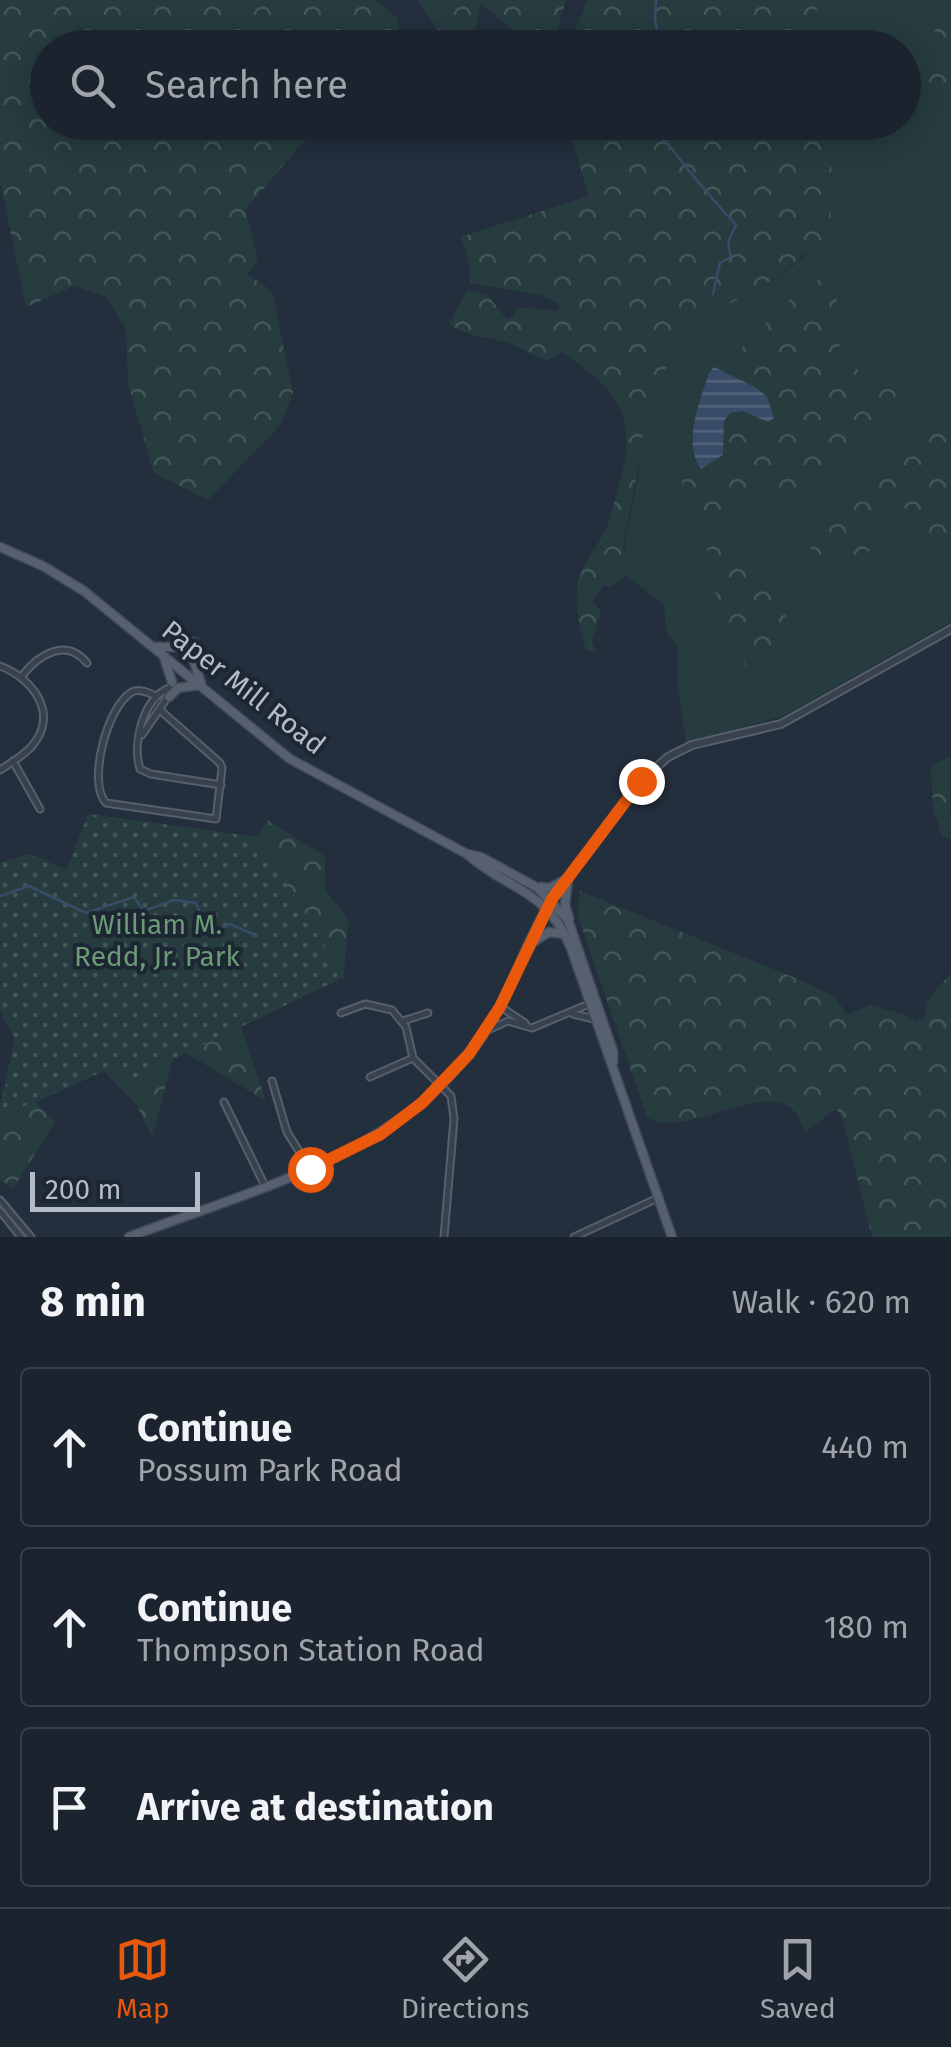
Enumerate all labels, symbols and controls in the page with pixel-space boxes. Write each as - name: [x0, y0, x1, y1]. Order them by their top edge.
- search box: [30, 30, 921, 140]
- icon: search: [65, 58, 120, 113]
- text: Search here: [145, 62, 348, 108]
- street label: Paper Mill Road: [155, 613, 332, 761]
- route end: [619, 759, 665, 805]
- park label: William M. Redd, Jr. Park: [74, 908, 241, 973]
- route start: [288, 1147, 334, 1193]
- scale bar: [30, 1167, 200, 1212]
- text: 200 m: [45, 1173, 122, 1206]
- text: 8 min: [40, 1277, 146, 1327]
- text: Walk · 620 m: [732, 1283, 911, 1321]
- text: Continue: [137, 1405, 292, 1451]
- icon: ahead: [42, 1420, 97, 1475]
- text: 440 m: [821, 1428, 909, 1466]
- text: Possum Park Road: [137, 1451, 403, 1489]
- text: Continue: [137, 1585, 292, 1631]
- icon: ahead: [42, 1600, 97, 1655]
- text: 180 m: [824, 1608, 909, 1646]
- text: Thompson Station Road: [137, 1631, 485, 1669]
- icon: arrive: [42, 1780, 97, 1835]
- text: Arrive at destination: [137, 1784, 494, 1830]
- tab: Map: [115, 1932, 170, 2025]
- tab: Directions: [401, 1932, 529, 2025]
- tab: Saved: [760, 1932, 836, 2025]

